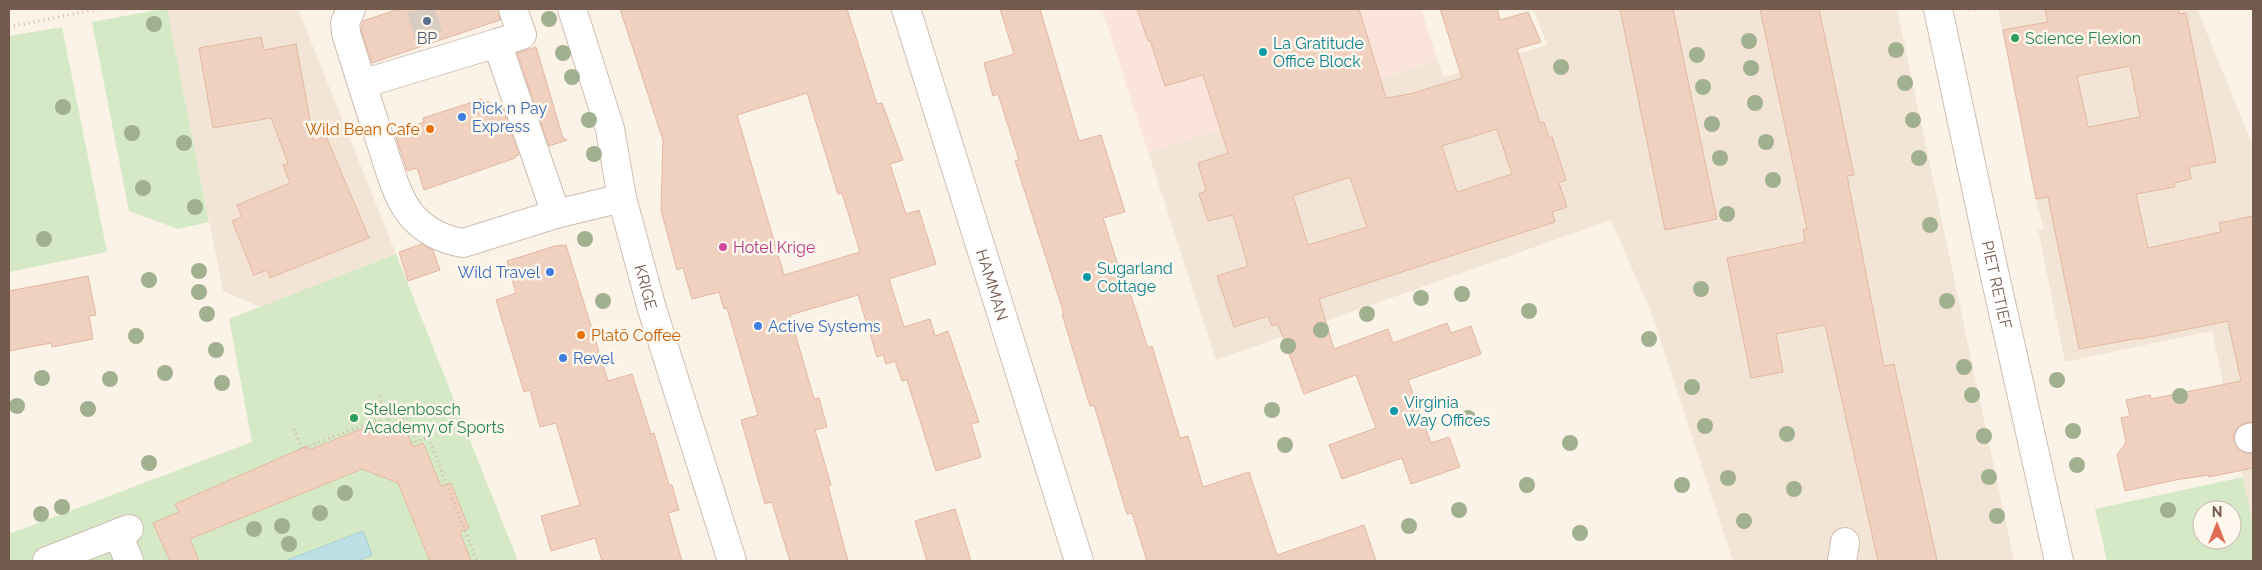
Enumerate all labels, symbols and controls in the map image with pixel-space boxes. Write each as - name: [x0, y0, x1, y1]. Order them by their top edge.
- marker: BP: [421, 15, 433, 27]
- place label: BP: [417, 29, 437, 48]
- place label: Science Flexion: [2025, 29, 2141, 48]
- marker: Science Flexion: [2009, 32, 2021, 44]
- place label: La Gratitude Office Block: [1273, 34, 1364, 71]
- marker: La Gratitude Office Block: [1257, 46, 1269, 58]
- place label: Pick n Pay Express: [472, 99, 548, 136]
- marker: Pick n Pay Express: [456, 111, 468, 123]
- place label: Wild Bean Cafe: [305, 120, 420, 139]
- marker: Wild Bean Cafe: [424, 123, 436, 135]
- place label: Hotel Krige: [733, 238, 815, 257]
- street label: PIET RETIEF: [1978, 239, 2016, 331]
- marker: Hotel Krige: [717, 241, 729, 253]
- street label: HAMMAN: [972, 247, 1012, 323]
- place label: Sugarland Cottage: [1097, 259, 1173, 296]
- street label: KRIGE: [630, 262, 661, 312]
- place label: Wild Travel: [458, 263, 541, 282]
- marker: Wild Travel: [544, 266, 556, 278]
- marker: Sugarland Cottage: [1081, 271, 1093, 283]
- place label: Active Systems: [768, 317, 881, 336]
- marker: Active Systems: [752, 320, 764, 332]
- place label: Platō Coffee: [591, 326, 681, 345]
- marker: Platō Coffee: [575, 329, 587, 341]
- place label: Revel: [573, 349, 615, 368]
- marker: Revel: [557, 352, 569, 364]
- place label: Virginia Way Offices: [1404, 393, 1491, 430]
- place label: Stellenbosch Academy of Sports: [364, 400, 505, 437]
- marker: Virginia Way Offices: [1388, 405, 1400, 417]
- marker: Stellenbosch Academy of Sports: [348, 412, 360, 424]
- north arrow: [2192, 500, 2242, 550]
- text: N: [2212, 504, 2222, 520]

